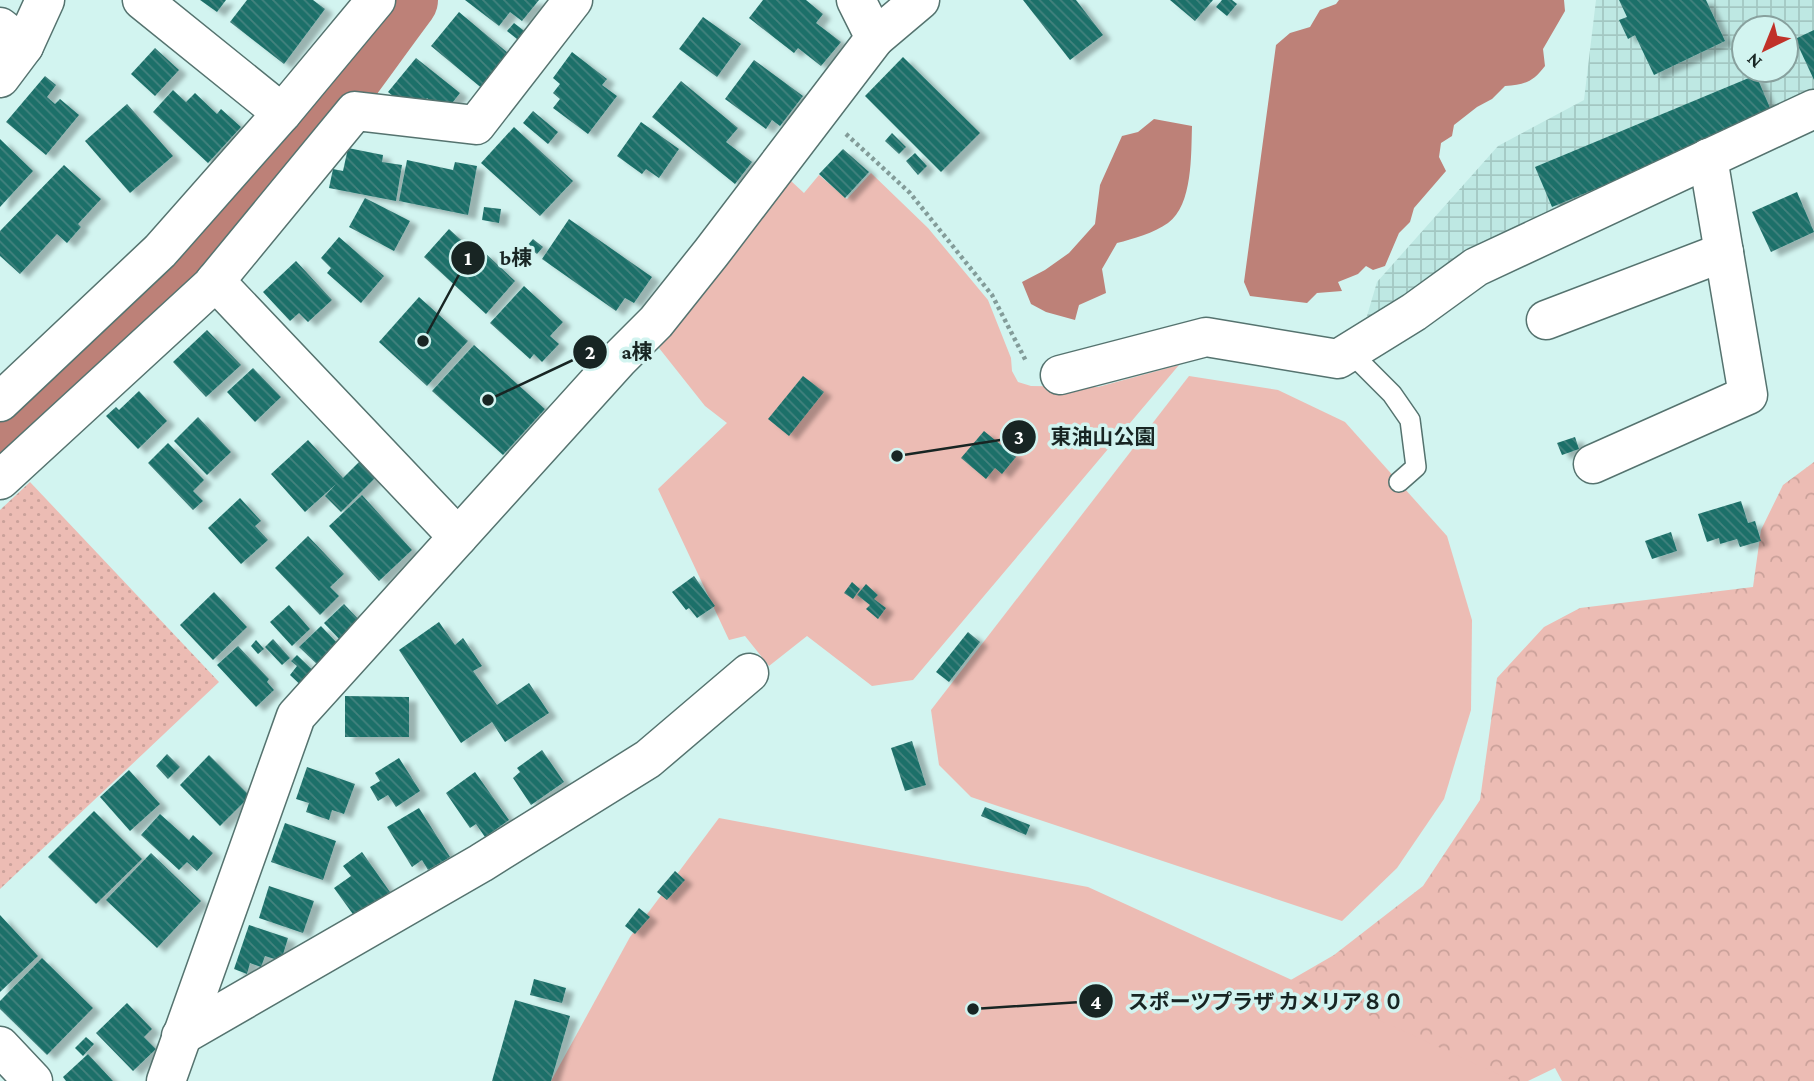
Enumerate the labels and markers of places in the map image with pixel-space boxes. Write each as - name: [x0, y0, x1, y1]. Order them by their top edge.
- callout: b棟: [451, 237, 546, 279]
- callout: a棟: [573, 331, 667, 373]
- callout: 東油山公園: [1001, 416, 1169, 458]
- callout: スポーツプラザ カメリア８０: [1079, 980, 1419, 1022]

